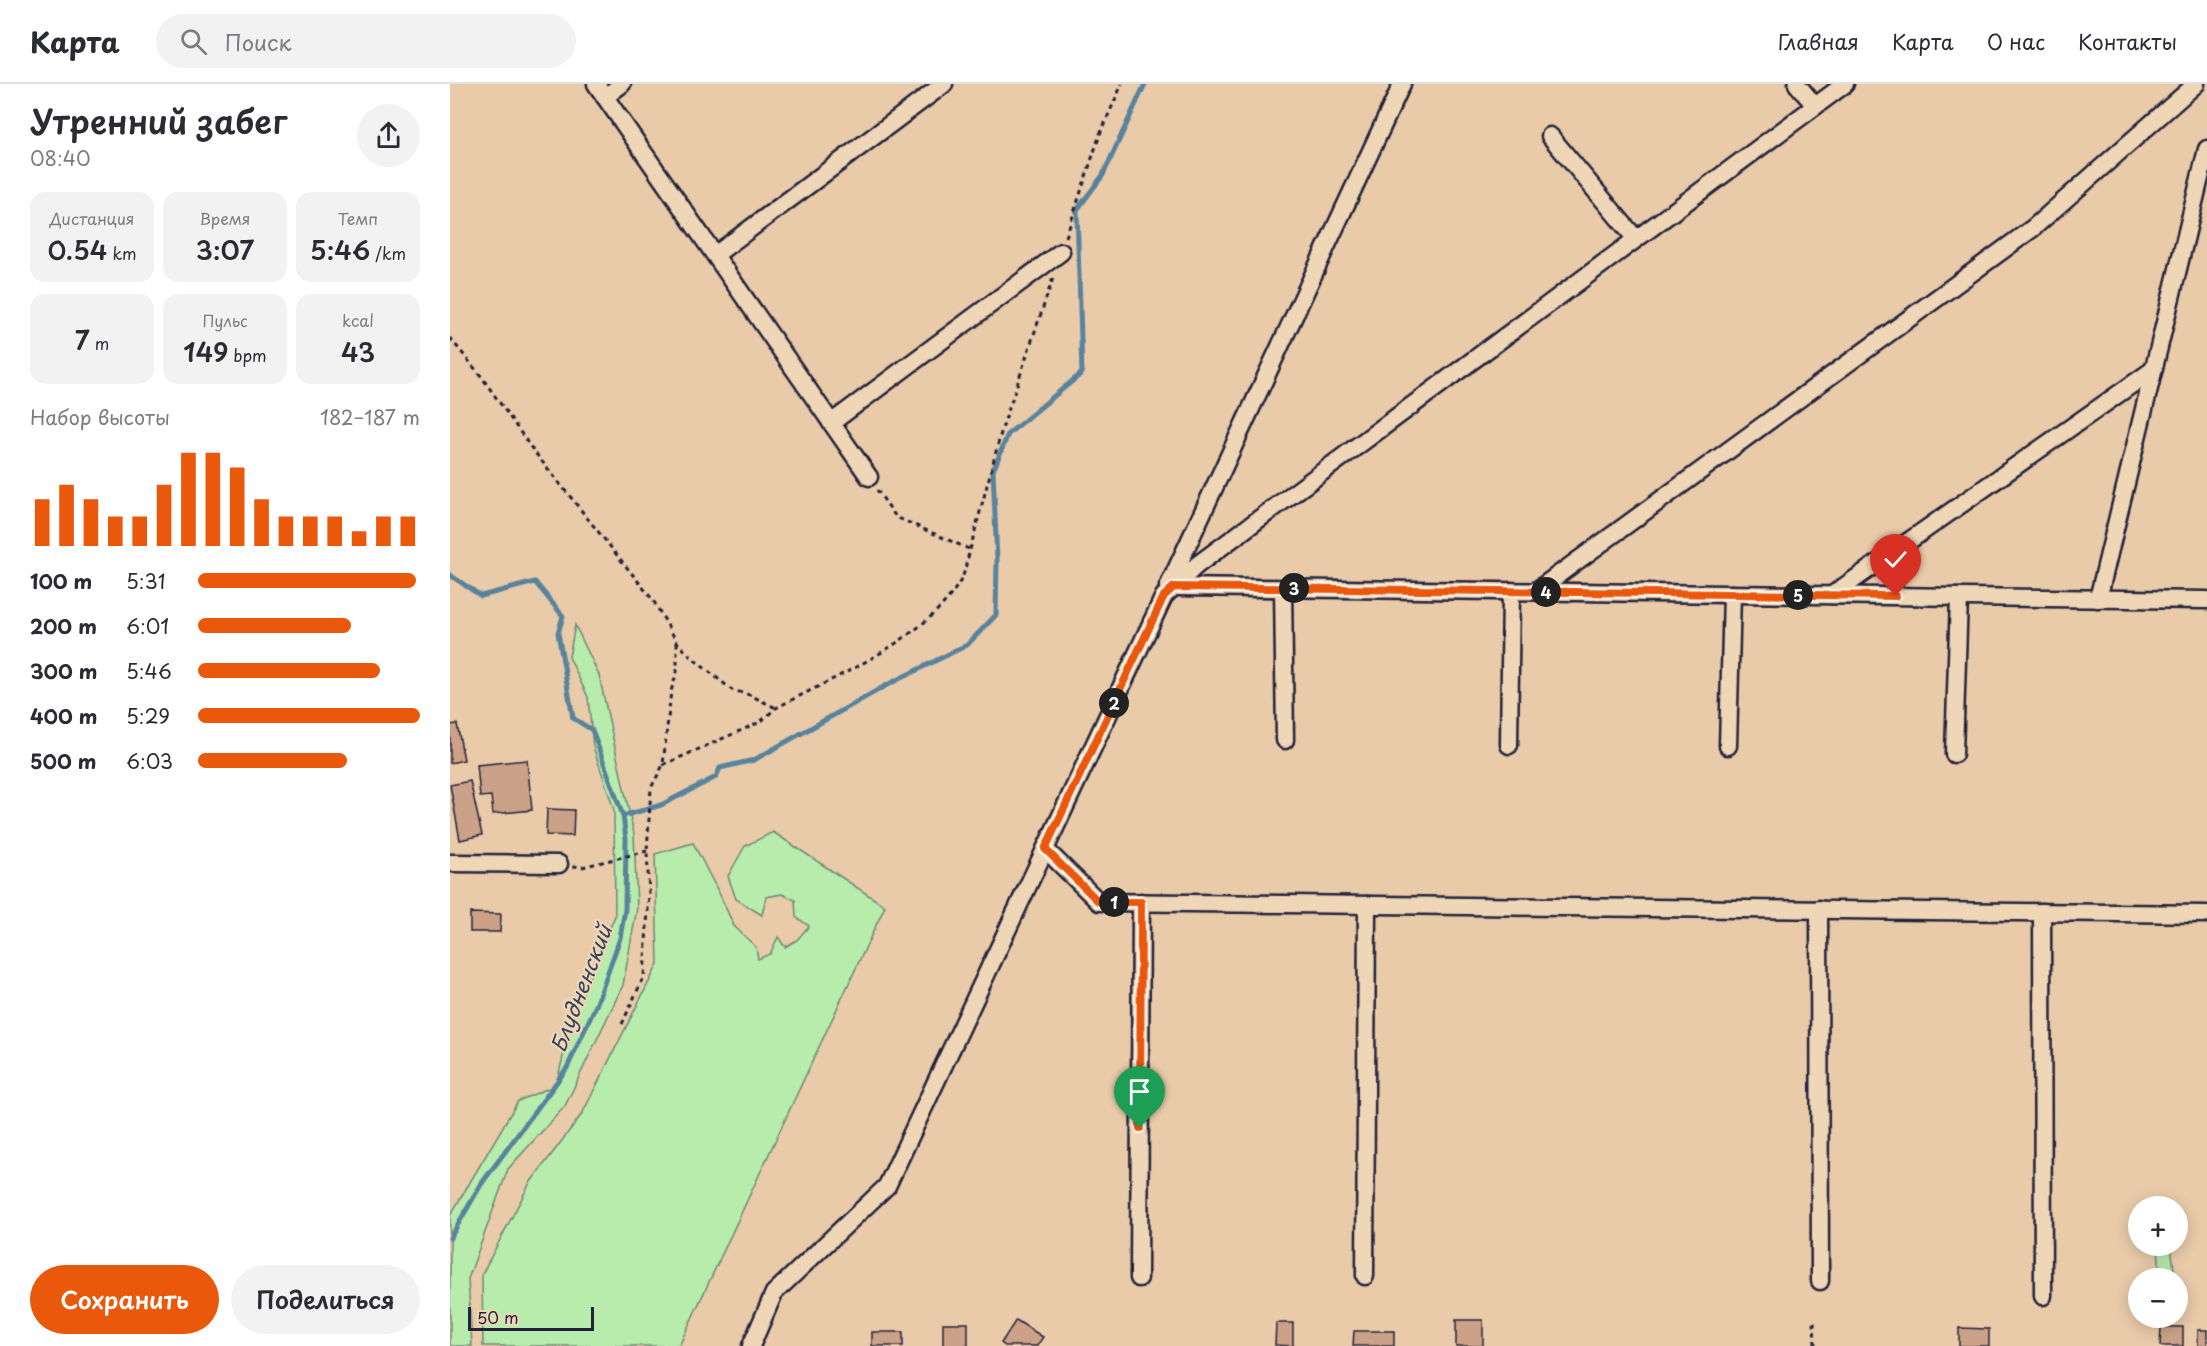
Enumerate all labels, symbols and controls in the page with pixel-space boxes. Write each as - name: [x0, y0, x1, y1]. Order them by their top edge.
- search box: [156, 14, 576, 68]
- text: Карта: [30, 20, 120, 63]
- icon: search: [177, 25, 210, 58]
- text: Поиск: [225, 25, 292, 58]
- text: Главная: [1778, 25, 1859, 57]
- text: Карта: [1892, 25, 1954, 57]
- text: О нас: [1987, 25, 2045, 57]
- text: Контакты: [2078, 25, 2177, 57]
- text: Утренний забег: [30, 95, 287, 145]
- button: share: [357, 104, 420, 167]
- text: 08:40: [30, 143, 91, 173]
- text: Дистанция: [50, 206, 134, 230]
- text: Время: [199, 206, 251, 230]
- text: Темп: [338, 206, 378, 230]
- text: 0.54: [47, 230, 107, 269]
- text: 3:07: [196, 230, 254, 269]
- text: 5:46: [310, 230, 370, 269]
- text: km: [107, 241, 137, 265]
- text: /km: [370, 241, 406, 265]
- text: Пульс: [202, 308, 248, 332]
- text: kcal: [342, 308, 374, 332]
- text: 7: [75, 320, 90, 359]
- text: m: [90, 331, 109, 355]
- text: 149: [183, 332, 228, 371]
- text: 43: [341, 332, 375, 371]
- text: bpm: [228, 343, 267, 367]
- text: Набор высоты: [30, 402, 170, 432]
- text: 182–187 m: [320, 402, 420, 432]
- pin: [1870, 534, 1921, 596]
- icon: check: [1879, 543, 1912, 576]
- text: 100 m: [30, 566, 92, 596]
- text: 5:31: [126, 566, 166, 596]
- pin: 3: [1279, 573, 1309, 603]
- text: 3: [1289, 576, 1299, 600]
- pin: 4: [1531, 577, 1561, 607]
- text: 4: [1541, 580, 1551, 604]
- pin: 5: [1783, 580, 1813, 610]
- text: 5: [1793, 583, 1803, 607]
- text: 200 m: [30, 611, 97, 641]
- text: 6:01: [126, 611, 169, 641]
- text: 300 m: [30, 656, 98, 686]
- text: 5:46: [126, 656, 172, 686]
- pin: 2: [1099, 688, 1129, 718]
- text: 2: [1108, 691, 1120, 715]
- text: 400 m: [30, 701, 98, 731]
- text: 5:29: [126, 701, 170, 731]
- text: 500 m: [30, 746, 97, 776]
- text: 6:03: [126, 746, 173, 776]
- pin: 1: [1099, 887, 1129, 917]
- text: 1: [1110, 890, 1118, 914]
- water label: Блудненский: [541, 917, 620, 1056]
- pin: [1114, 1066, 1165, 1128]
- icon: arrive: [1123, 1075, 1156, 1108]
- map controls: [2128, 1196, 2188, 1328]
- button: +: [2128, 1196, 2188, 1256]
- button: Сохранить: [30, 1265, 219, 1334]
- button: Поделиться: [231, 1265, 420, 1334]
- button: −: [2128, 1268, 2188, 1328]
- scale bar: [468, 1304, 594, 1332]
- text: 50 m: [477, 1305, 518, 1329]

